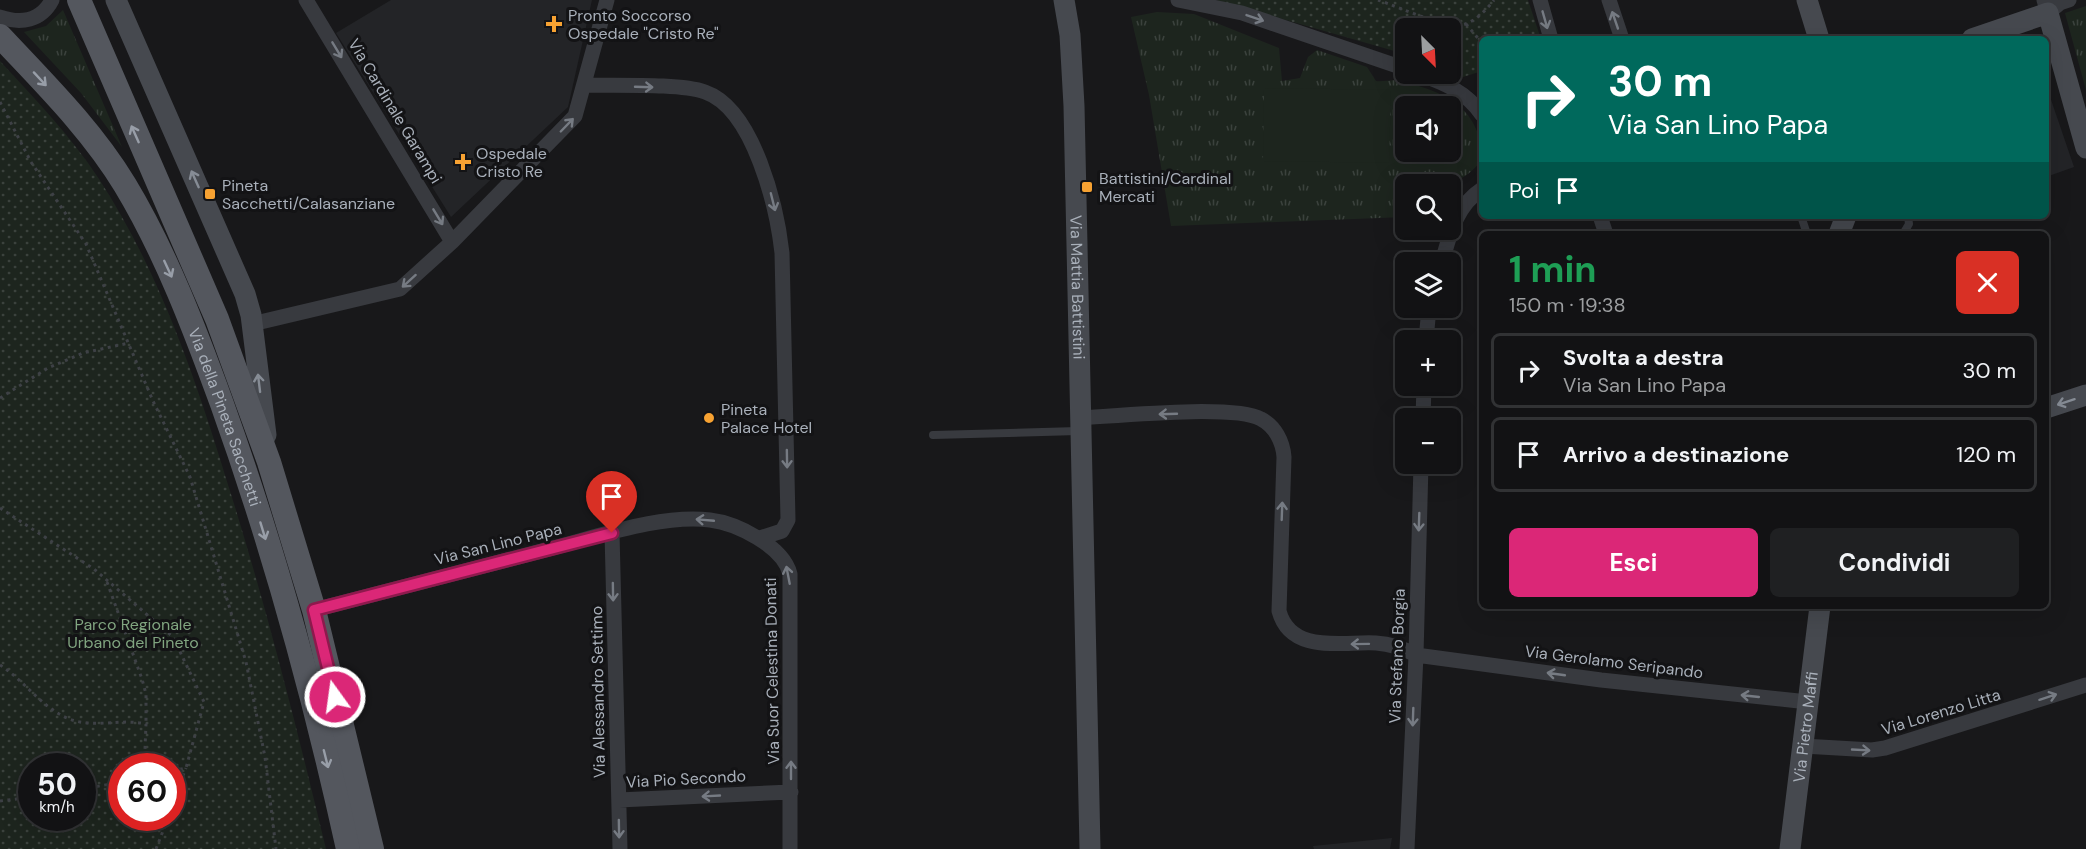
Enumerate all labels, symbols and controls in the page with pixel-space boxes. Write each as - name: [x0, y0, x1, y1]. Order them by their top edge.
- place label: Pronto Soccorso Ospedale "Cristo Re": [568, 5, 719, 44]
- one-way arrow: [1540, 10, 1551, 29]
- one-way arrow: [1609, 11, 1620, 29]
- one-way arrow: [1246, 13, 1264, 24]
- marker: Pronto Soccorso Ospedale "Cristo Re": [545, 15, 563, 33]
- north arrow: [1395, 18, 1461, 84]
- map controls: [1395, 18, 1461, 474]
- street label: Via Cardinale Garampi: [343, 35, 447, 187]
- one-way arrow: [331, 41, 343, 58]
- text: 30 m: [1608, 54, 1712, 109]
- icon: right: [1509, 60, 1587, 138]
- one-way arrow: [33, 71, 47, 86]
- one-way arrow: [633, 82, 653, 93]
- button: sound: [1395, 96, 1461, 162]
- text: Via San Lino Papa: [1608, 107, 1828, 142]
- one-way arrow: [560, 117, 574, 132]
- one-way arrow: [129, 125, 140, 143]
- place label: Ospedale Cristo Re: [476, 143, 547, 182]
- marker: Ospedale Cristo Re: [454, 153, 472, 171]
- place label: Battistini/Cardinal Mercati: [1099, 168, 1231, 207]
- one-way arrow: [189, 170, 201, 188]
- button: search: [1395, 174, 1461, 240]
- icon: arrive: [1551, 174, 1584, 207]
- place label: Pineta Sacchetti/Calasanziane: [222, 175, 395, 214]
- text: Poi: [1509, 176, 1539, 205]
- marker: Battistini/Cardinal Mercati: [1080, 180, 1094, 194]
- marker: Pineta Sacchetti/Calasanziane: [203, 187, 217, 201]
- one-way arrow: [768, 192, 780, 211]
- one-way arrow: [432, 208, 444, 225]
- street label: Via Mattia Battistini: [1066, 215, 1090, 360]
- text: 1 min: [1509, 246, 1597, 293]
- button: close: [1956, 251, 2019, 314]
- button: layers: [1395, 252, 1461, 318]
- one-way arrow: [162, 260, 174, 278]
- one-way arrow: [402, 274, 417, 288]
- text: 150 m · 19:38: [1509, 292, 1626, 318]
- street label: Via della Pineta Sacchetti: [184, 325, 266, 509]
- button: +: [1395, 330, 1461, 396]
- text: Svolta a destra: [1563, 343, 1724, 372]
- icon: right: [1512, 354, 1545, 387]
- text: 30 m: [1962, 356, 2016, 385]
- text: Via San Lino Papa: [1563, 372, 1726, 398]
- one-way arrow: [253, 374, 264, 394]
- one-way arrow: [2057, 397, 2076, 408]
- place label: Pineta Palace Hotel: [721, 399, 812, 438]
- one-way arrow: [1159, 408, 1179, 420]
- button: −: [1395, 408, 1461, 474]
- marker: Pineta Palace Hotel: [702, 411, 716, 425]
- icon: arrive: [1512, 438, 1545, 471]
- text: Arrivo a destinazione: [1563, 440, 1789, 469]
- text: 120 m: [1956, 440, 2016, 469]
- one-way arrow: [781, 448, 793, 468]
- pin: [586, 471, 637, 533]
- icon: arrive: [595, 480, 628, 513]
- one-way arrow: [1276, 502, 1288, 522]
- one-way arrow: [1413, 511, 1424, 531]
- one-way arrow: [695, 514, 715, 525]
- street label: Via San Lino Papa: [432, 518, 564, 570]
- one-way arrow: [258, 521, 269, 540]
- button: Esci: [1509, 528, 1758, 597]
- button: Condividi: [1770, 528, 2019, 597]
- one-way arrow: [782, 566, 793, 585]
- street label: Via Suor Celestina Donati: [760, 577, 784, 765]
- one-way arrow: [608, 581, 619, 601]
- street label: Via Stefano Borgia: [1384, 588, 1410, 724]
- street label: Via Alessandro Settimo: [586, 606, 610, 778]
- park label: Parco Regionale Urbano del Pineto: [67, 614, 199, 653]
- one-way arrow: [1350, 638, 1370, 649]
- street label: Via Gerolamo Seripando: [1524, 641, 1704, 683]
- position arrow: [303, 665, 367, 729]
- one-way arrow: [1547, 668, 1566, 679]
- street label: Via Pietro Maffi: [1788, 670, 1822, 784]
- street label: Via Lorenzo Litta: [1879, 684, 2003, 740]
- one-way arrow: [1740, 690, 1760, 701]
- one-way arrow: [2038, 691, 2057, 702]
- one-way arrow: [1407, 706, 1418, 726]
- one-way arrow: [1850, 744, 1870, 755]
- one-way arrow: [320, 750, 332, 769]
- speed limit sign: 60: [108, 753, 186, 831]
- one-way arrow: [785, 760, 797, 780]
- text: 50: [37, 765, 77, 804]
- street label: Via Pio Secondo: [625, 765, 747, 793]
- one-way arrow: [702, 790, 722, 801]
- text: km/h: [39, 797, 75, 817]
- one-way arrow: [614, 818, 625, 838]

